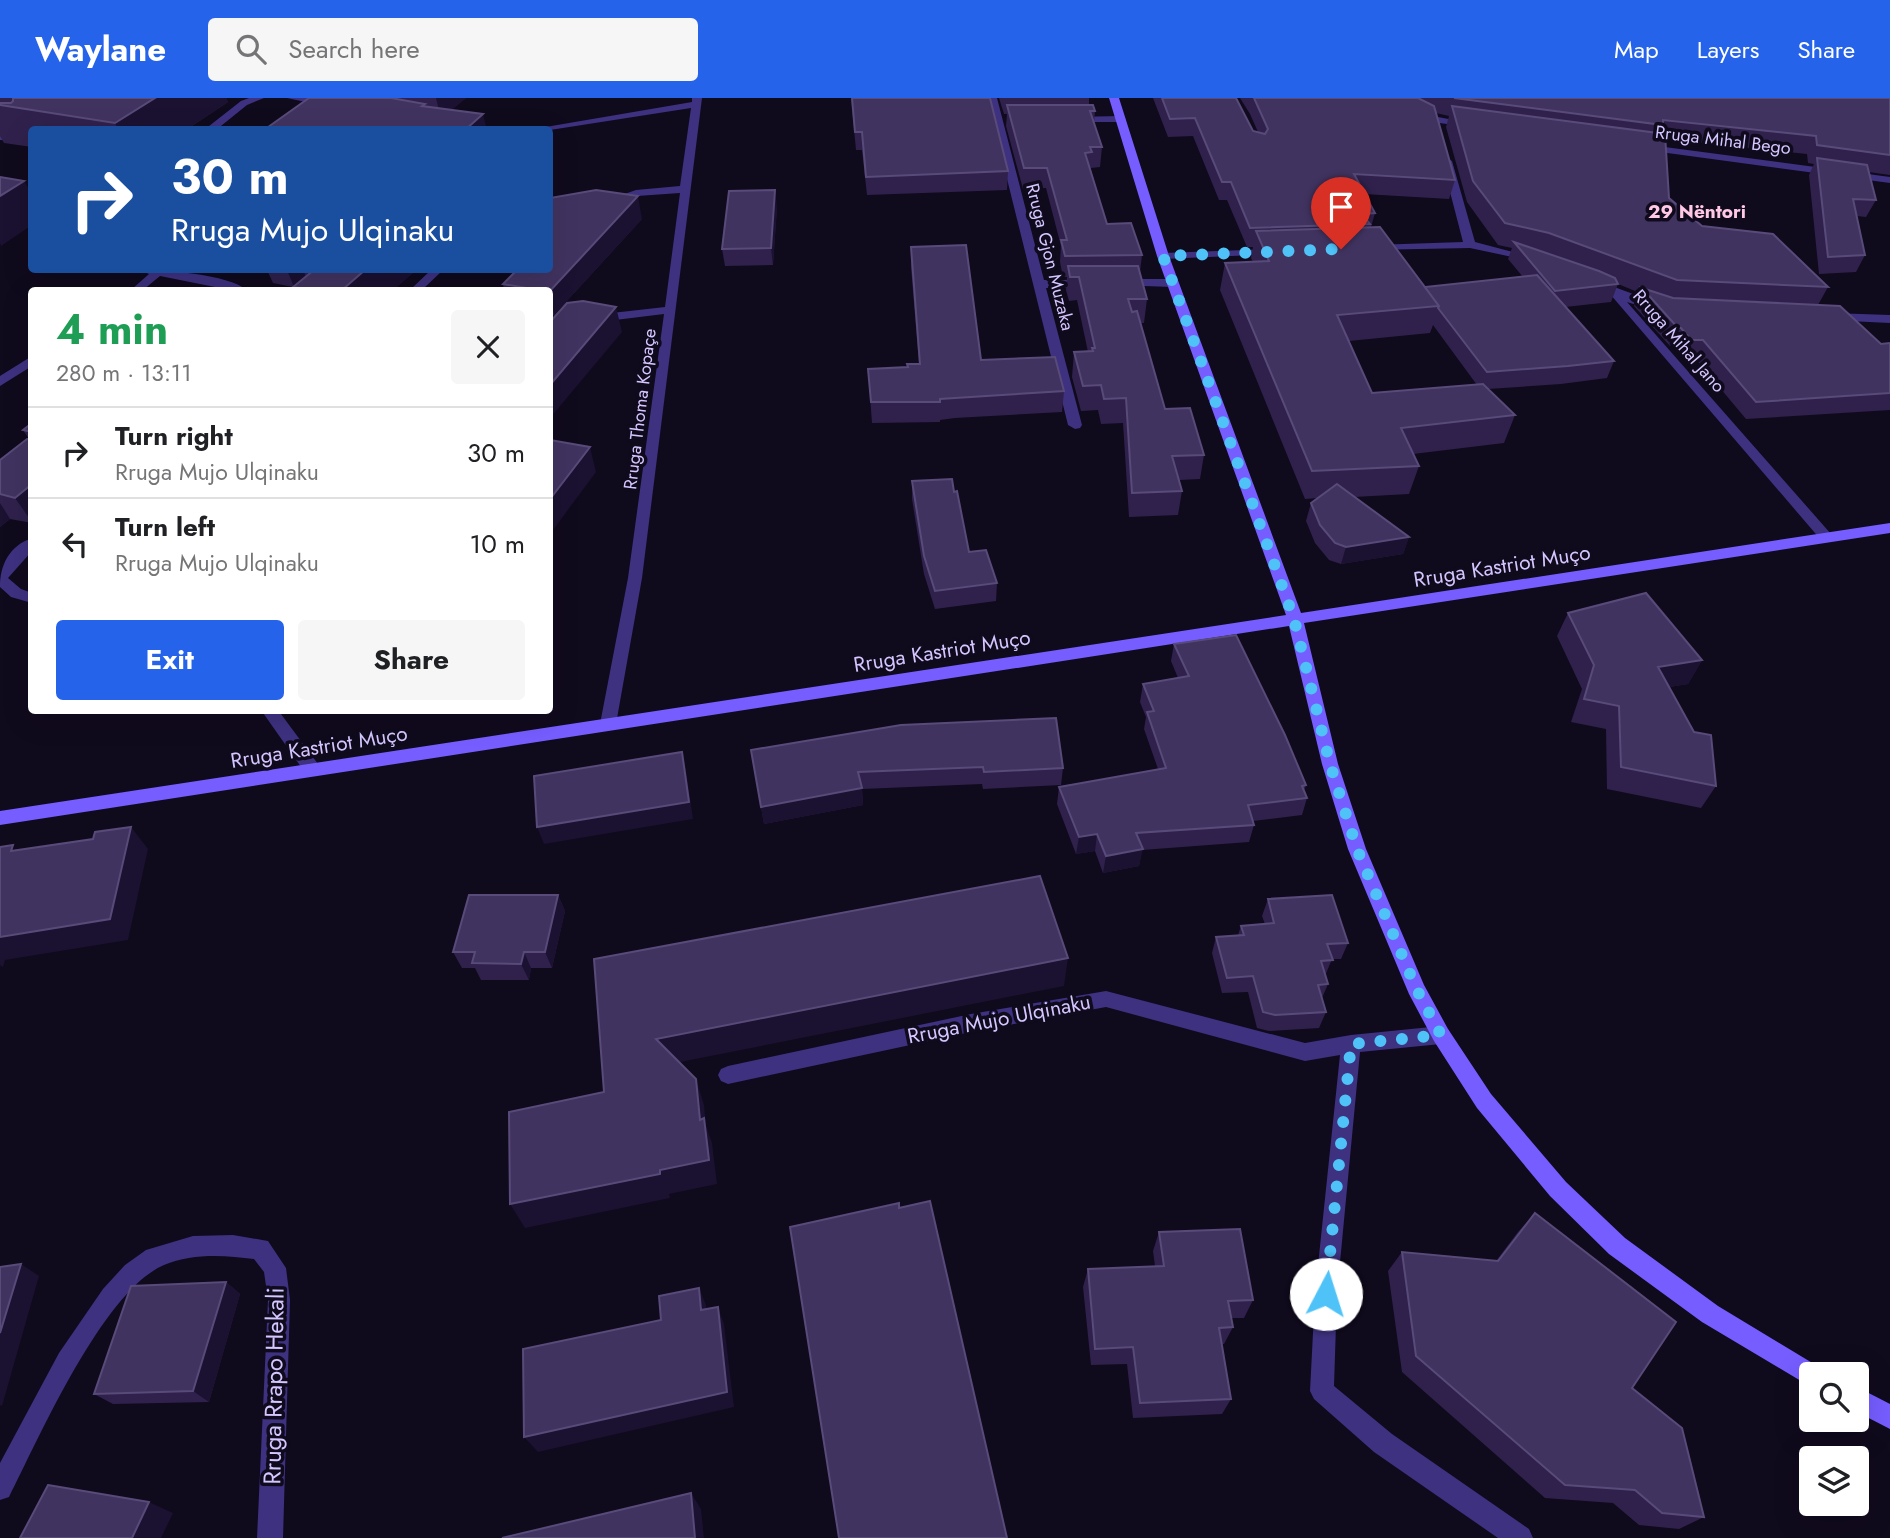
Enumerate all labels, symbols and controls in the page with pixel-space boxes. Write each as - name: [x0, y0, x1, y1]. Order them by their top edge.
- search box: [208, 18, 698, 81]
- text: Waylane: [35, 26, 166, 73]
- icon: search: [232, 30, 270, 68]
- text: Search here: [288, 30, 420, 68]
- text: Map: [1614, 32, 1659, 67]
- text: Layers: [1697, 32, 1759, 67]
- text: Share: [1797, 32, 1855, 67]
- street label: Rruga Mihal Bego: [1654, 119, 1792, 161]
- text: 30 m: [171, 142, 289, 212]
- icon: right: [56, 154, 147, 245]
- pin: [1311, 177, 1371, 249]
- street label: Rruga Gjon Muzaka: [1019, 181, 1081, 333]
- icon: arrive: [1322, 188, 1360, 226]
- district label: 29 Nëntori: [1648, 198, 1746, 225]
- text: Rruga Mujo Ulqinaku: [171, 207, 454, 253]
- street label: Rruga Mihal Jano: [1627, 284, 1731, 398]
- text: 4 min: [56, 299, 168, 360]
- button: close: [451, 310, 525, 384]
- street label: Rruga Thoma Kopaçe: [617, 327, 663, 491]
- text: 280 m · 13:11: [56, 356, 192, 390]
- text: Turn right: [115, 417, 233, 455]
- icon: right: [56, 434, 94, 472]
- text: 30 m: [467, 434, 525, 472]
- text: Rruga Mujo Ulqinaku: [115, 455, 319, 489]
- text: Turn left: [115, 508, 215, 546]
- icon: left: [56, 525, 94, 563]
- text: 10 m: [470, 525, 525, 563]
- street label: Rruga Kastriot Muço: [1411, 537, 1593, 595]
- text: Rruga Mujo Ulqinaku: [115, 546, 319, 580]
- button: Exit: [56, 620, 284, 700]
- button: Share: [298, 620, 525, 700]
- street label: Rruga Kastriot Muço: [851, 622, 1033, 680]
- street label: Rruga Kastriot Muço: [228, 718, 410, 776]
- street label: Rruga Mujo Ulqinaku: [905, 987, 1093, 1051]
- position arrow: [1289, 1257, 1363, 1331]
- street label: Rruga Rrapo Hekali: [254, 1287, 293, 1485]
- map controls: [1799, 1362, 1869, 1516]
- button: search: [1799, 1362, 1869, 1432]
- button: layers: [1799, 1446, 1869, 1516]

